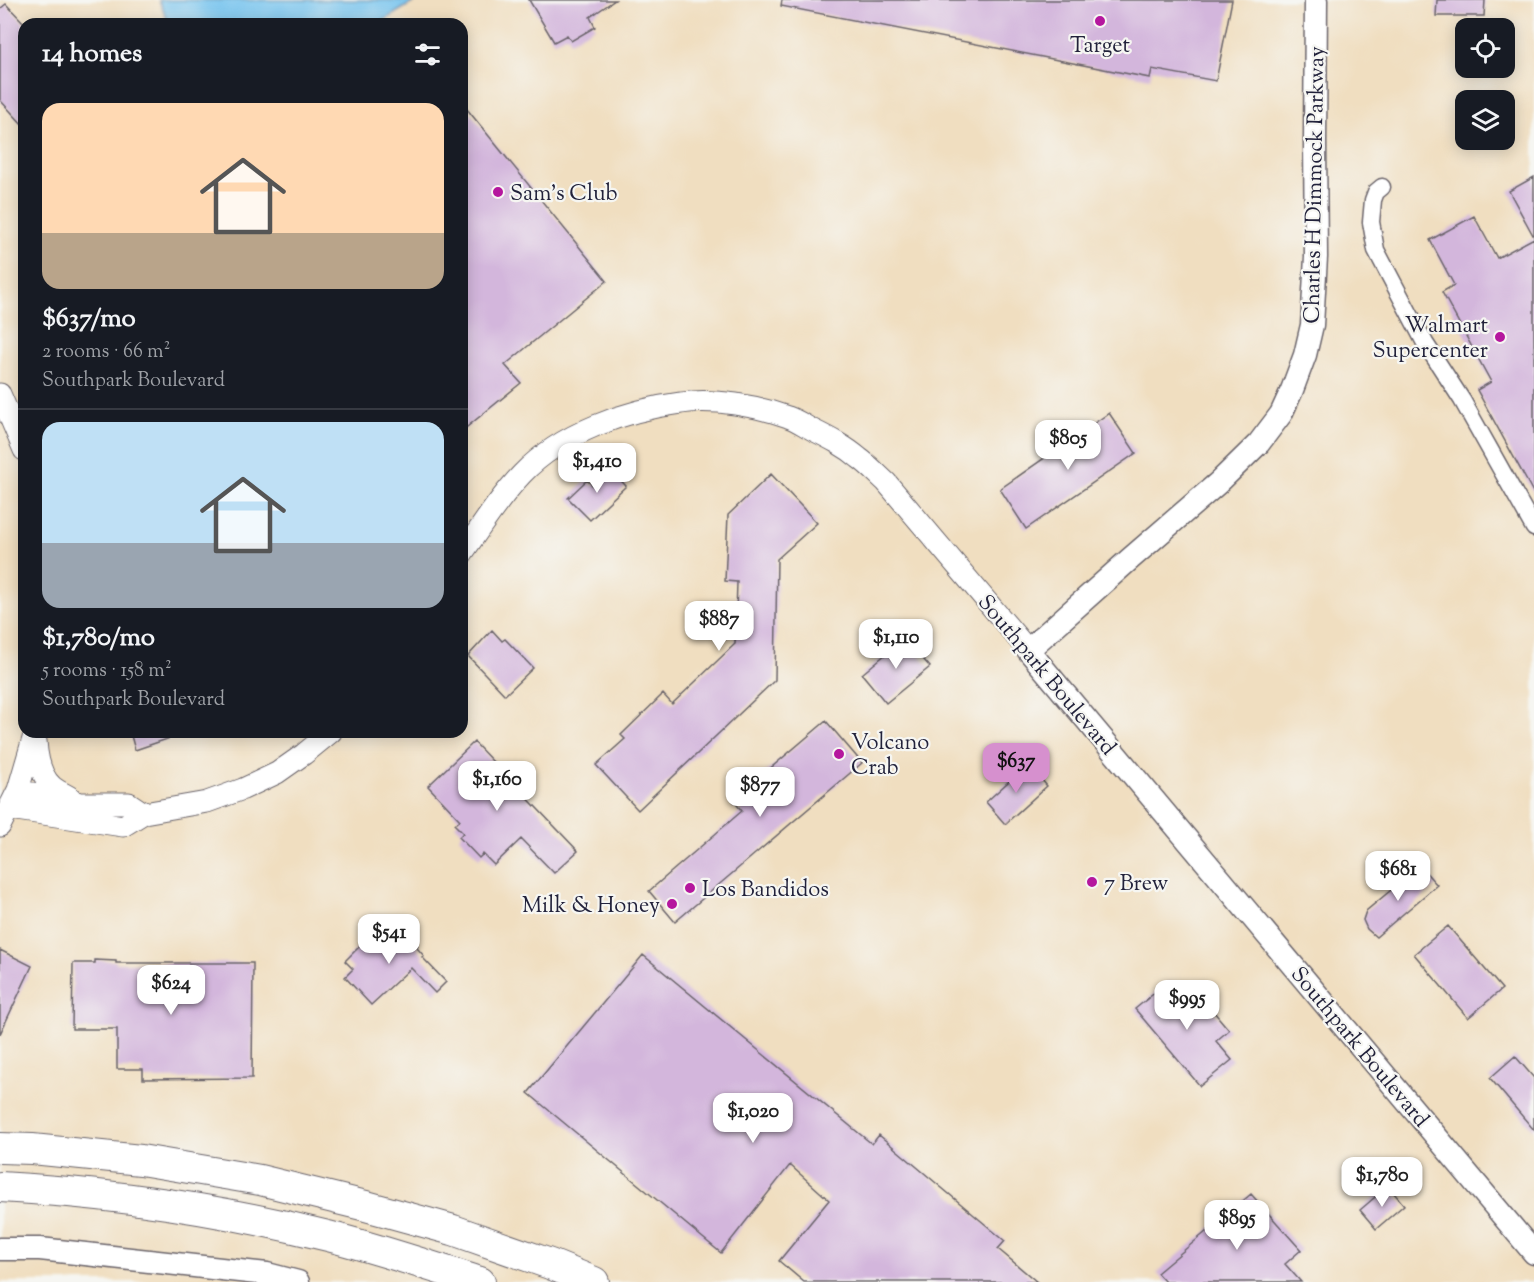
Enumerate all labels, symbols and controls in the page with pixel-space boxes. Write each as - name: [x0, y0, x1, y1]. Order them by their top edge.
- marker: Target: [1093, 14, 1107, 28]
- map controls: [1455, 18, 1515, 150]
- button: locate: [1455, 18, 1515, 78]
- place label: Target: [1070, 31, 1130, 63]
- text: 14 homes: [42, 36, 142, 73]
- icon: filters: [411, 38, 444, 71]
- street label: Charles H Dimmock Parkway: [1298, 46, 1334, 324]
- button: layers: [1455, 90, 1515, 150]
- icon: home: [189, 142, 297, 250]
- place label: Sam's Club: [510, 179, 617, 211]
- marker: Sam's Club: [491, 185, 505, 199]
- text: $637/mo: [42, 301, 136, 338]
- place label: Walmart Supercenter: [1372, 311, 1488, 368]
- marker: Walmart Supercenter: [1493, 330, 1507, 344]
- text: 2 rooms · 66 m²: [42, 338, 170, 367]
- text: Southpark Boulevard: [42, 367, 225, 396]
- pin: $805: [1032, 420, 1104, 471]
- text: $805: [1049, 425, 1087, 454]
- pin: $1,410: [548, 443, 646, 494]
- text: $1,410: [572, 448, 622, 477]
- icon: home: [189, 461, 297, 569]
- street label: Southpark Boulevard: [969, 589, 1123, 763]
- pin: $887: [683, 601, 755, 652]
- text: $887: [699, 606, 739, 635]
- pin: $1,110: [847, 619, 945, 670]
- text: $1,780/mo: [42, 620, 155, 657]
- text: $1,110: [873, 624, 919, 653]
- text: 5 rooms · 158 m²: [42, 657, 172, 686]
- text: Southpark Boulevard: [42, 686, 225, 715]
- place label: Volcano Crab: [851, 728, 929, 785]
- pin: $637: [980, 743, 1052, 794]
- marker: Volcano Crab: [832, 747, 846, 761]
- text: $637: [997, 748, 1035, 777]
- pin: $1,160: [448, 761, 546, 812]
- text: $1,160: [472, 766, 522, 795]
- pin: $877: [724, 767, 796, 818]
- text: $877: [740, 772, 780, 801]
- pin: $681: [1362, 851, 1434, 902]
- text: $681: [1379, 856, 1417, 885]
- place label: 7 Brew: [1104, 869, 1169, 901]
- place label: Los Bandidos: [702, 875, 829, 907]
- marker: 7 Brew: [1085, 875, 1099, 889]
- marker: Los Bandidos: [683, 881, 697, 895]
- place label: Milk & Honey: [522, 891, 660, 923]
- marker: Milk & Honey: [665, 897, 679, 911]
- pin: $541: [353, 914, 425, 965]
- text: $541: [372, 919, 406, 948]
- street label: Southpark Boulevard: [1282, 961, 1436, 1135]
- pin: $624: [135, 965, 207, 1016]
- text: $624: [151, 970, 191, 999]
- pin: $995: [1151, 980, 1223, 1031]
- text: $995: [1168, 985, 1206, 1014]
- pin: $1,020: [704, 1093, 802, 1144]
- text: $1,020: [727, 1098, 779, 1127]
- pin: $1,780: [1333, 1157, 1431, 1208]
- text: $1,780: [1355, 1162, 1409, 1191]
- pin: $895: [1201, 1200, 1273, 1251]
- text: $895: [1218, 1205, 1256, 1234]

